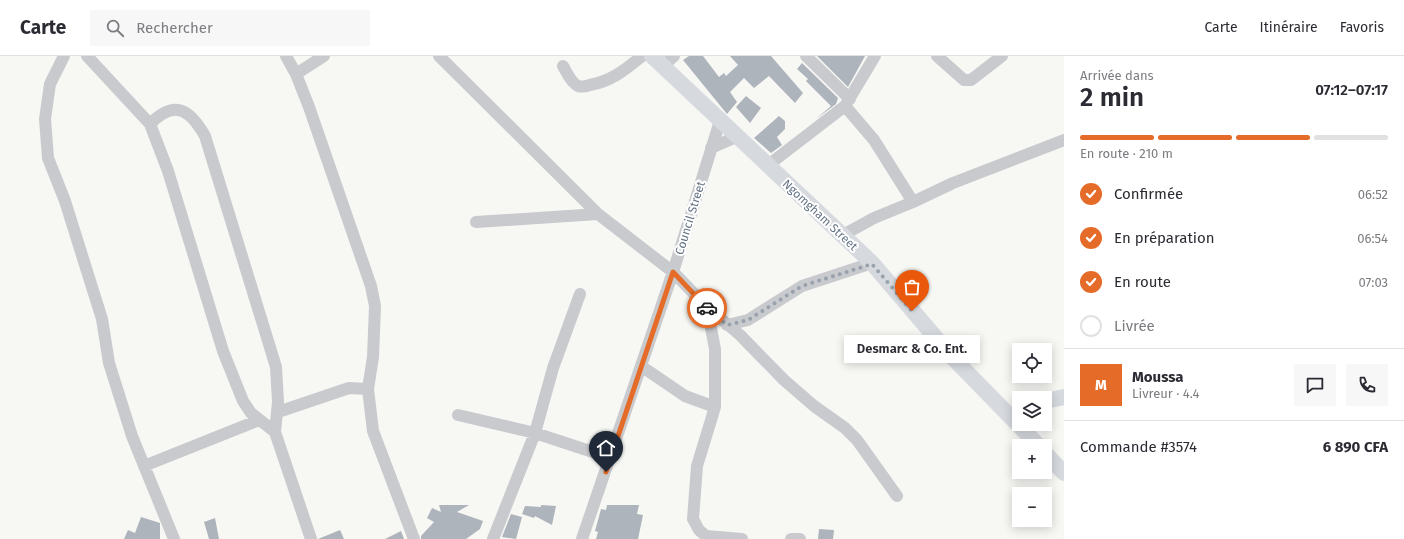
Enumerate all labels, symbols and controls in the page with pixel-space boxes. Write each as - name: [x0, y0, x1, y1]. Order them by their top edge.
- search box: [90, 10, 370, 46]
- text: Carte: [20, 16, 66, 39]
- icon: search: [104, 17, 126, 39]
- text: Rechercher: [136, 19, 213, 37]
- text: Carte: [1204, 19, 1238, 36]
- text: Itinéraire: [1260, 19, 1318, 36]
- text: Favoris: [1340, 19, 1384, 36]
- text: Arrivée dans: [1080, 68, 1154, 83]
- text: 07:12–07:17: [1315, 81, 1388, 99]
- text: 2 min: [1080, 82, 1144, 113]
- text: En route · 210 m: [1080, 146, 1173, 161]
- street label: Ngomgham Street: [780, 177, 861, 254]
- street label: Council Street: [672, 179, 708, 256]
- icon: check: [1080, 183, 1102, 205]
- text: Confirmée: [1114, 185, 1183, 203]
- text: 06:52: [1358, 187, 1388, 202]
- icon: check: [1080, 227, 1102, 249]
- text: En préparation: [1114, 229, 1215, 247]
- text: 06:54: [1357, 231, 1388, 246]
- pin: [895, 270, 929, 311]
- icon: check: [1080, 271, 1102, 293]
- text: En route: [1114, 273, 1171, 291]
- text: 07:03: [1359, 275, 1388, 290]
- icon: bag: [901, 276, 923, 298]
- courier: [687, 288, 727, 328]
- icon: car: [696, 297, 718, 319]
- text: Livrée: [1114, 317, 1155, 335]
- callout: Desmarc & Co. Ent.: [844, 335, 980, 363]
- text: Desmarc & Co. Ent.: [857, 341, 967, 356]
- map controls: [1012, 343, 1052, 527]
- button: locate: [1012, 343, 1052, 383]
- button: chat: [1294, 364, 1336, 406]
- button: phone: [1346, 364, 1388, 406]
- text: Moussa: [1132, 368, 1184, 386]
- text: M: [1095, 376, 1107, 394]
- text: Livreur · 4.4: [1132, 386, 1199, 401]
- button: layers: [1012, 391, 1052, 431]
- pin: [589, 431, 623, 472]
- icon: home: [595, 437, 617, 459]
- text: Commande #3574: [1080, 438, 1197, 456]
- text: 6 890 CFA: [1323, 438, 1388, 456]
- button: +: [1012, 439, 1052, 479]
- button: −: [1012, 487, 1052, 527]

